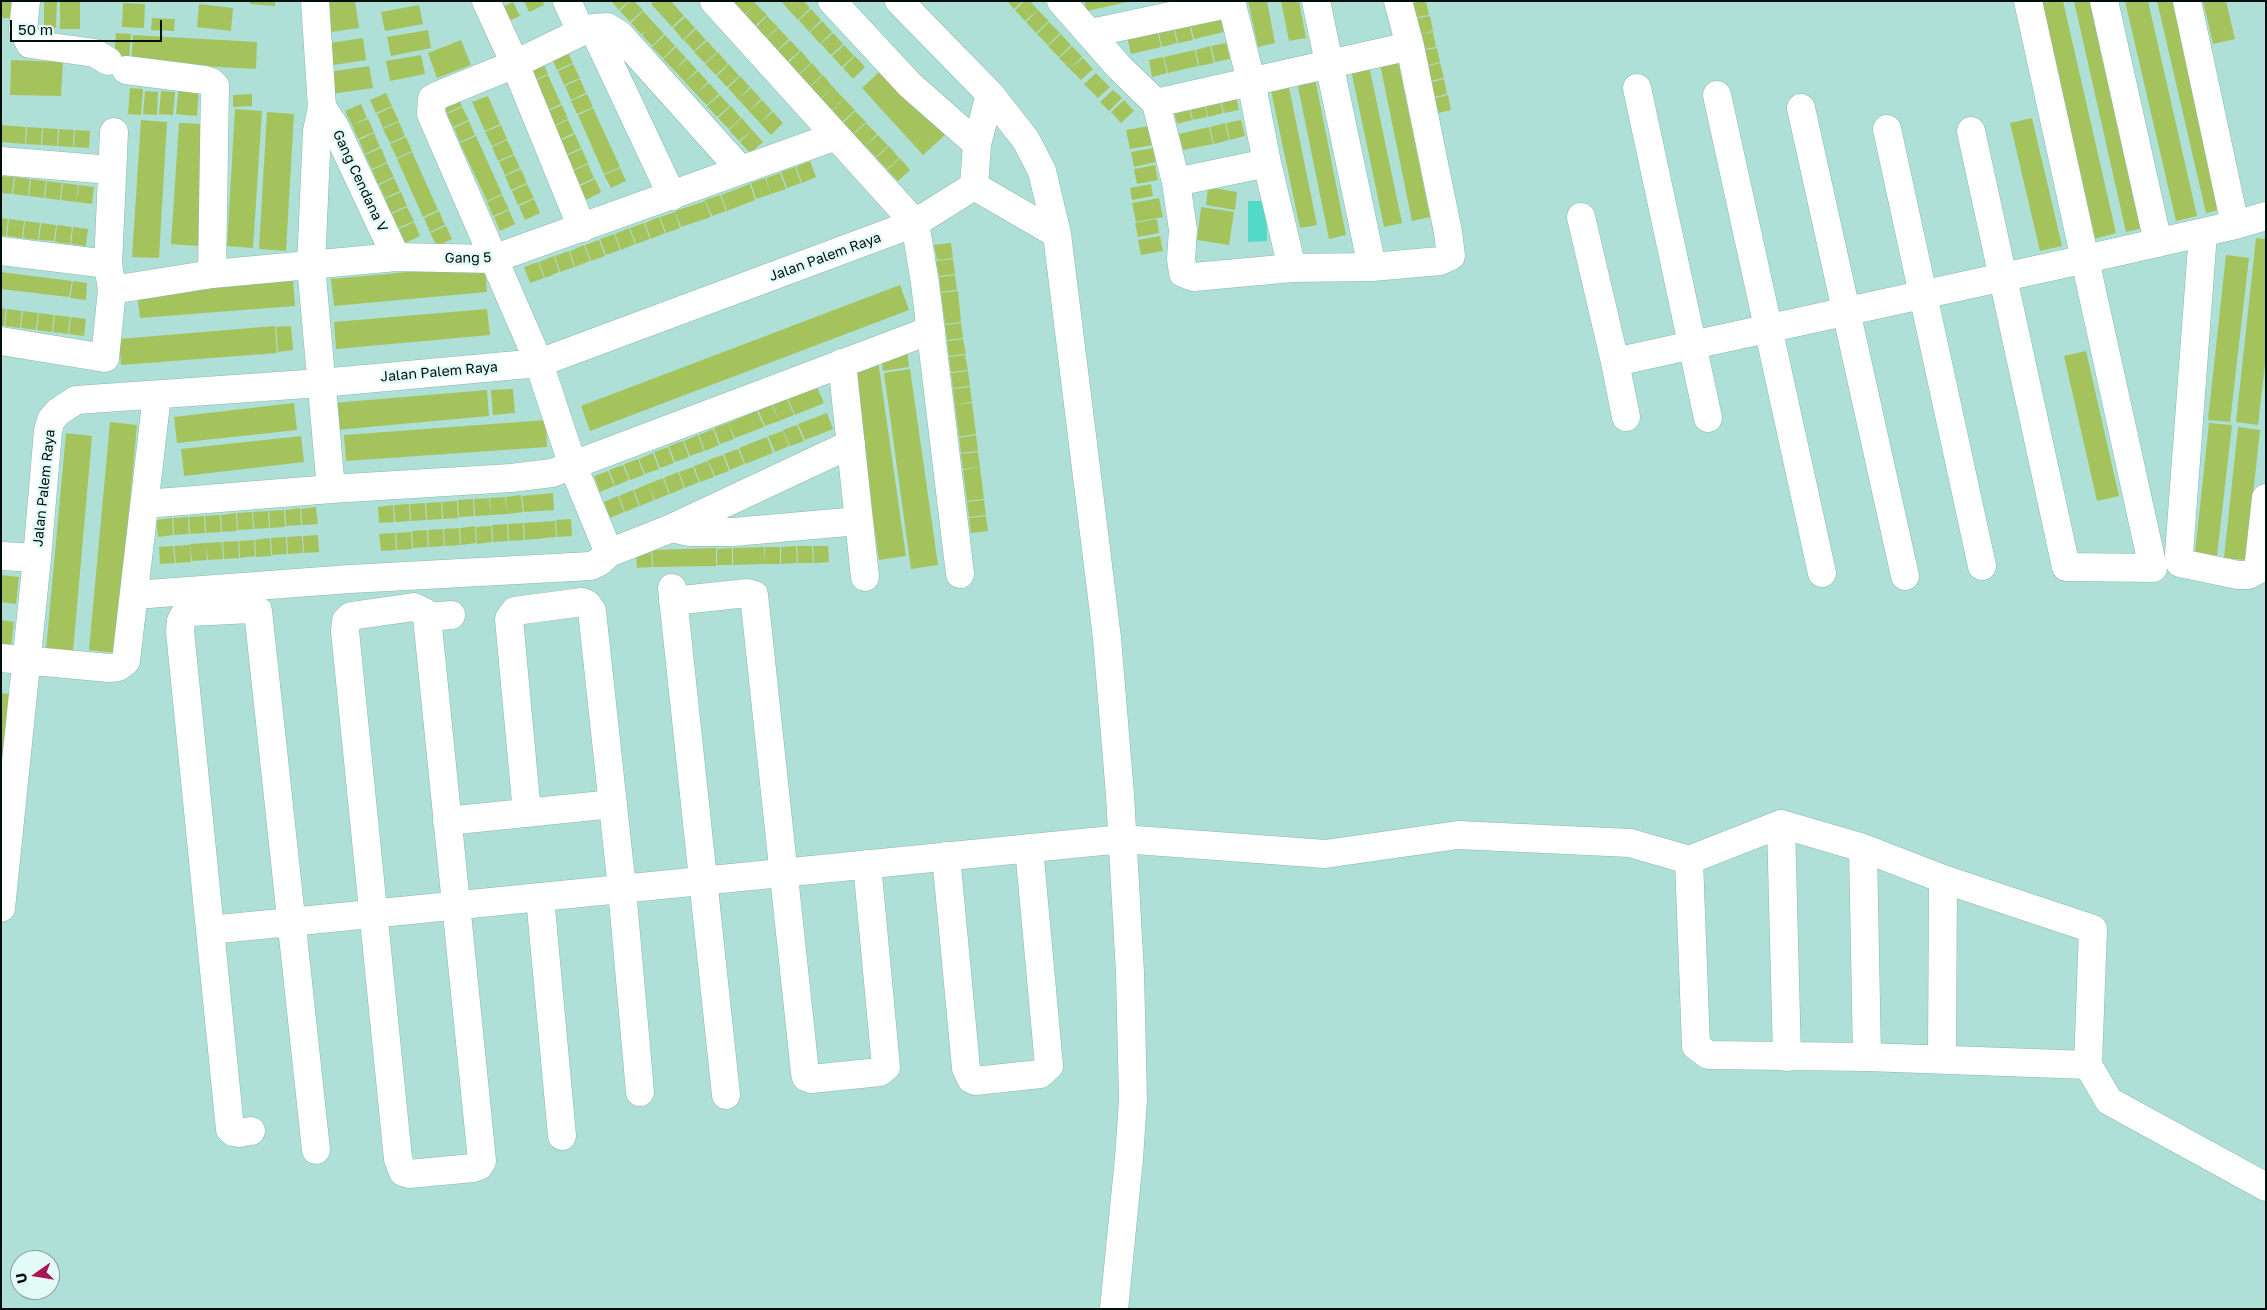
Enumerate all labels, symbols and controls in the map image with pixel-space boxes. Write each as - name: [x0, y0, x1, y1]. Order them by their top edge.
- scale bar: [12, 10, 165, 42]
- text: 50 m: [18, 20, 53, 38]
- street label: Gang Cendana V: [329, 127, 391, 235]
- street label: Jalan Palem Raya: [767, 229, 883, 285]
- street label: Gang 5: [445, 249, 491, 267]
- street label: Jalan Palem Raya: [380, 358, 498, 386]
- street label: Jalan Palem Raya: [29, 429, 59, 547]
- north arrow: [10, 1250, 60, 1300]
- text: U: [11, 1271, 30, 1285]

